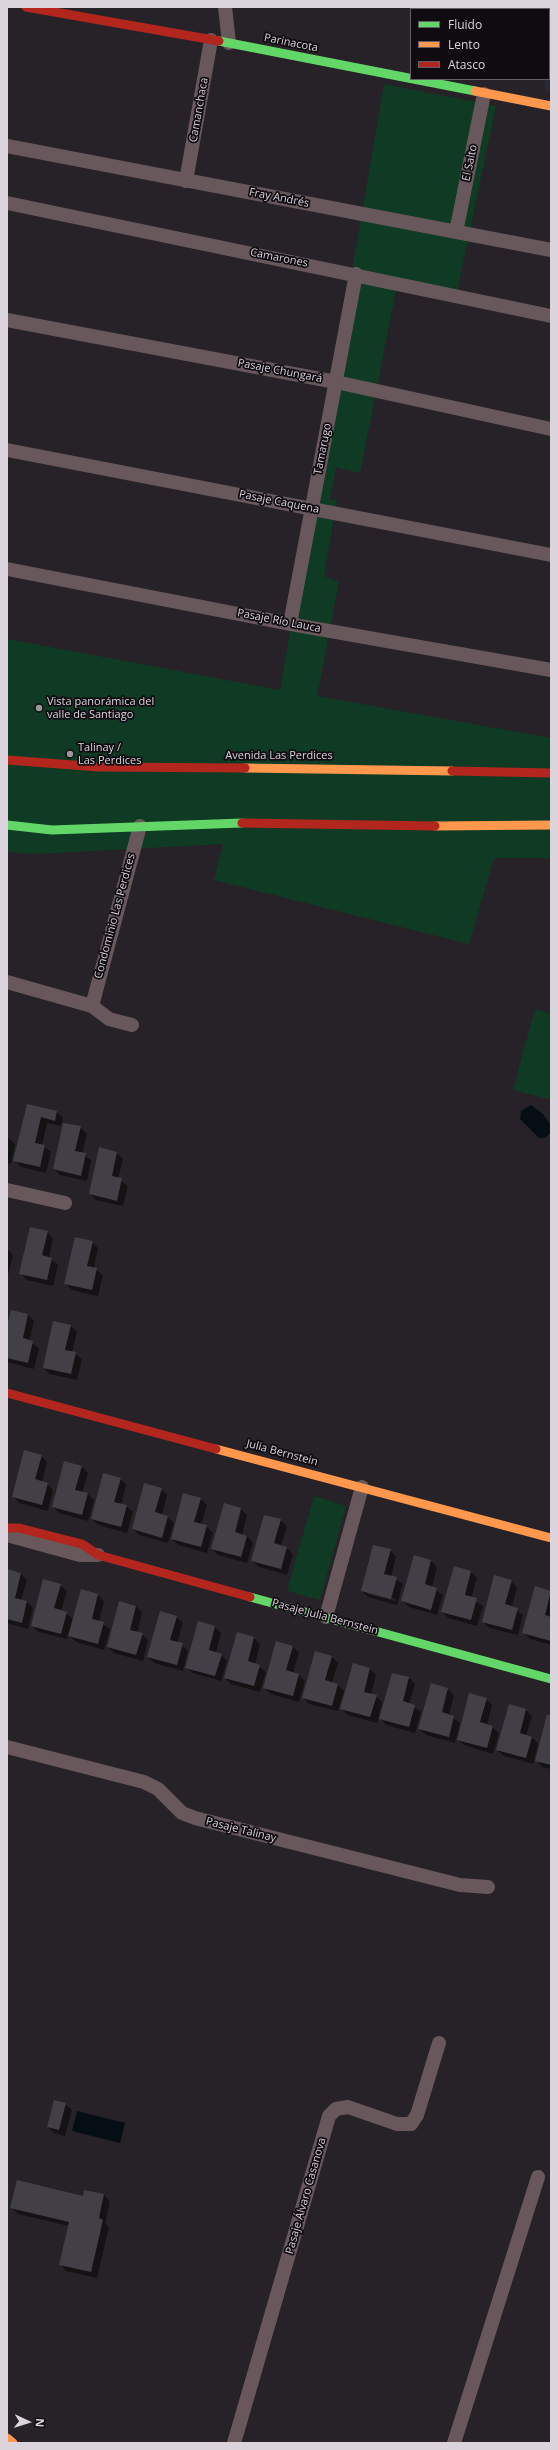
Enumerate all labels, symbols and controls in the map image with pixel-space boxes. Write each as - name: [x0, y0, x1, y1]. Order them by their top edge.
- legend: [410, 8, 550, 80]
- text: Fluido: [448, 16, 482, 33]
- street label: Parinacota: [263, 31, 319, 55]
- text: Lento: [448, 36, 480, 53]
- text: Atasco: [448, 56, 485, 73]
- street label: Camanchaca: [187, 77, 211, 143]
- street label: El Salto: [460, 143, 480, 183]
- street label: Fray Andrés: [248, 186, 310, 210]
- street label: Camarones: [249, 246, 309, 270]
- street label: Pasaje Chungará: [237, 356, 323, 386]
- street label: Tamarugo: [312, 422, 334, 476]
- street label: Pasaje Caquena: [238, 488, 320, 516]
- street label: Pasaje Río Lauca: [236, 606, 322, 636]
- place label: Vista panorámica del valle de Santiago: [47, 695, 154, 721]
- marker: Vista panorámica del valle de Santiago: [34, 703, 44, 713]
- place label: Talinay / Las Perdices: [78, 741, 141, 767]
- marker: Talinay / Las Perdices: [65, 749, 75, 759]
- street label: Avenida Las Perdices: [225, 749, 333, 763]
- street label: Condominio Las Perdices: [92, 852, 138, 980]
- street label: Julia Bernstein: [245, 1437, 319, 1469]
- street label: Pasaje Julia Bernstein: [270, 1596, 380, 1638]
- street label: Pasaje Talinay: [204, 1815, 278, 1845]
- street label: Pasaje Álvaro Casanova: [283, 2136, 329, 2256]
- north arrow: [8, 2402, 48, 2442]
- text: N: [33, 2418, 48, 2428]

